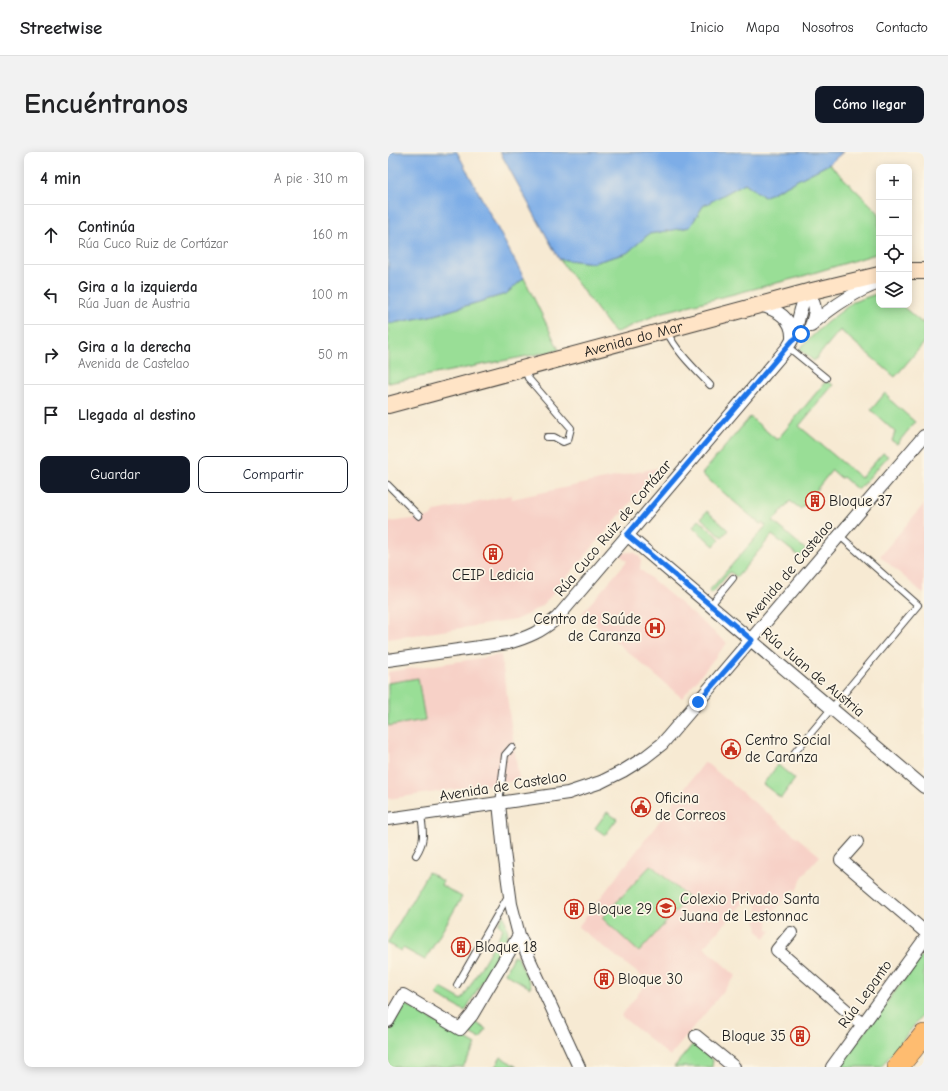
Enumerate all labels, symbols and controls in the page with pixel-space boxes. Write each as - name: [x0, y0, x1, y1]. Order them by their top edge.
- text: Streetwise: [20, 17, 102, 39]
- text: Inicio: [690, 19, 724, 36]
- text: Mapa: [746, 19, 780, 36]
- text: Nosotros: [802, 19, 854, 36]
- text: Contacto: [876, 19, 928, 36]
- button: Cómo llegar: [815, 86, 924, 123]
- text: Encuéntranos: [24, 88, 188, 120]
- map controls: [876, 164, 912, 308]
- button: +: [876, 164, 912, 200]
- text: 4 min: [40, 169, 81, 188]
- text: A pie · 310 m: [274, 171, 348, 186]
- button: −: [876, 200, 912, 236]
- text: Continúa: [78, 218, 135, 236]
- icon: ahead: [40, 224, 62, 246]
- text: 160 m: [313, 227, 348, 242]
- text: Rúa Cuco Ruiz de Cortázar: [78, 236, 228, 251]
- button: locate: [876, 236, 912, 272]
- button: layers: [876, 272, 912, 308]
- text: Gira a la izquierda: [78, 278, 198, 296]
- icon: left: [40, 284, 62, 306]
- text: 100 m: [312, 287, 348, 302]
- text: Rúa Juan de Austria: [78, 296, 190, 311]
- street label: Avenida do Mar: [582, 317, 685, 361]
- route start: [792, 325, 810, 343]
- text: Gira a la derecha: [78, 338, 191, 356]
- icon: right: [40, 344, 62, 366]
- text: 50 m: [318, 347, 348, 362]
- text: Avenida de Castelao: [78, 356, 189, 371]
- icon: arrive: [40, 404, 62, 426]
- text: Llegada al destino: [78, 406, 196, 424]
- button: Guardar: [40, 456, 190, 493]
- button: Compartir: [198, 456, 348, 493]
- street label: Rúa Cuco Ruiz de Cortázar: [551, 456, 676, 600]
- building icon: Bloque 37: [804, 490, 826, 512]
- place label: Bloque 37: [829, 492, 892, 510]
- street label: Avenida de Castelao: [741, 516, 837, 626]
- building icon: CEIP Ledicia: [482, 543, 504, 565]
- place label: CEIP Ledicia: [452, 566, 534, 584]
- place label: Centro de Saúde de Caranza: [533, 610, 641, 645]
- hospital icon: Centro de Saúde de Caranza: [644, 617, 666, 639]
- street label: Rúa Juan de Austria: [758, 624, 868, 720]
- route end: [689, 693, 707, 711]
- place label: Centro Social de Caranza: [745, 731, 831, 766]
- public building icon: Centro Social de Caranza: [720, 738, 742, 760]
- street label: Avenida de Castelao: [438, 767, 568, 805]
- place label: Oficina de Correos: [655, 789, 726, 824]
- public building icon: Oficina de Correos: [630, 796, 652, 818]
- place label: Colexio Privado Santa Juana de Lestonnac: [680, 890, 820, 925]
- school or university icon: Colexio Privado Santa Juana de Lestonnac: [655, 897, 677, 919]
- building icon: Bloque 29: [563, 898, 585, 920]
- place label: Bloque 29: [588, 900, 652, 918]
- building icon: Bloque 18: [450, 936, 472, 958]
- place label: Bloque 18: [475, 938, 537, 956]
- street label: Rúa Lepanto: [834, 956, 896, 1032]
- building icon: Bloque 30: [593, 968, 615, 990]
- place label: Bloque 30: [618, 970, 683, 988]
- building icon: Bloque 35: [789, 1025, 811, 1047]
- place label: Bloque 35: [722, 1027, 786, 1045]

